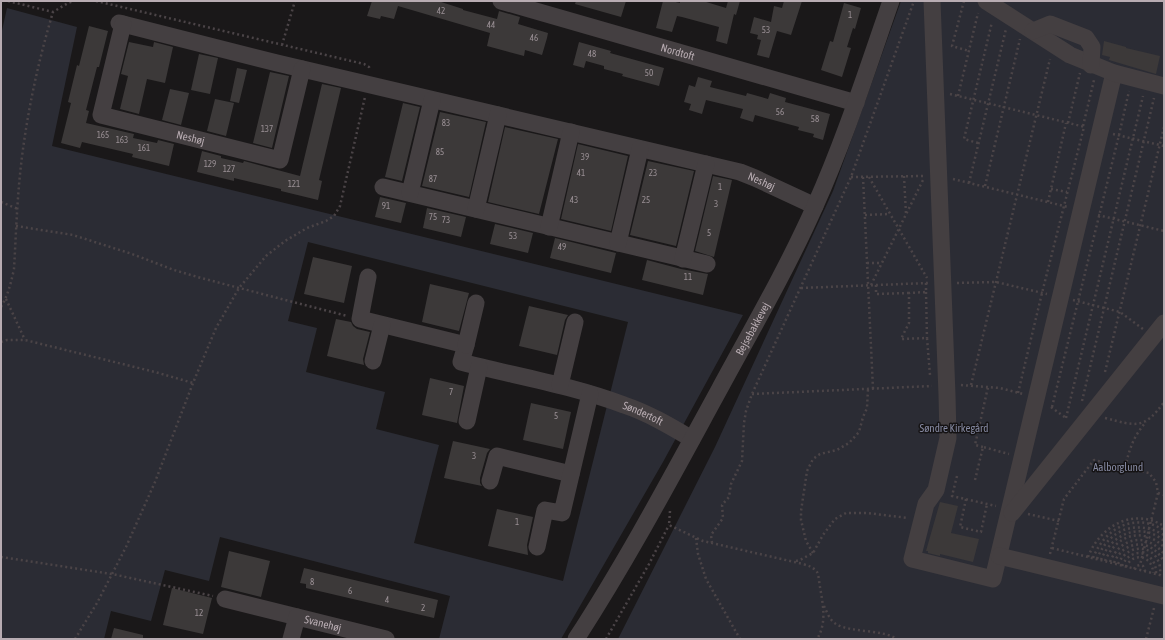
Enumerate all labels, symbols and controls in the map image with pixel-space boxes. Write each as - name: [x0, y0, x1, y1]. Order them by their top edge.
- house number: 42: [437, 6, 445, 16]
- house number: 1: [848, 10, 852, 20]
- house number: 44: [487, 20, 495, 30]
- house number: 53: [762, 25, 770, 35]
- house number: 46: [530, 33, 538, 43]
- street label: Nordtoft: [660, 41, 696, 62]
- house number: 48: [588, 49, 596, 59]
- house number: 50: [645, 68, 653, 78]
- house number: 56: [776, 107, 784, 117]
- house number: 58: [811, 114, 819, 124]
- house number: 83: [442, 118, 450, 128]
- house number: 137: [261, 124, 273, 134]
- street label: Neshøj: [175, 128, 206, 147]
- house number: 165: [97, 130, 109, 140]
- house number: 163: [116, 135, 128, 145]
- house number: 161: [138, 143, 150, 153]
- house number: 85: [436, 147, 444, 157]
- house number: 39: [581, 152, 589, 162]
- house number: 129: [204, 159, 216, 169]
- house number: 127: [223, 164, 235, 174]
- house number: 41: [577, 168, 585, 178]
- house number: 23: [649, 168, 657, 178]
- street label: Neshøj: [746, 170, 777, 192]
- house number: 87: [429, 174, 437, 184]
- house number: 121: [288, 179, 300, 189]
- house number: 1: [718, 182, 722, 192]
- house number: 43: [570, 195, 578, 205]
- house number: 25: [642, 195, 650, 205]
- house number: 3: [714, 199, 718, 209]
- house number: 91: [382, 201, 390, 211]
- house number: 75: [429, 212, 437, 222]
- house number: 73: [442, 215, 450, 225]
- house number: 5: [707, 228, 711, 238]
- house number: 53: [509, 231, 517, 241]
- house number: 49: [558, 242, 566, 252]
- house number: 11: [684, 272, 692, 282]
- street label: Bejsebakkevej: [733, 300, 772, 357]
- house number: 7: [449, 387, 453, 397]
- street label: Søndertoft: [621, 399, 665, 427]
- house number: 5: [554, 411, 558, 421]
- park label: Søndre Kirkegård: [920, 422, 988, 434]
- house number: 3: [472, 451, 476, 461]
- park label: Aalborglund: [1093, 461, 1143, 473]
- house number: 1: [515, 517, 519, 527]
- house number: 8: [310, 577, 314, 587]
- house number: 6: [348, 586, 352, 596]
- house number: 4: [385, 595, 389, 605]
- house number: 2: [421, 603, 425, 613]
- house number: 12: [195, 608, 203, 618]
- street label: Svanehøj: [303, 613, 343, 634]

